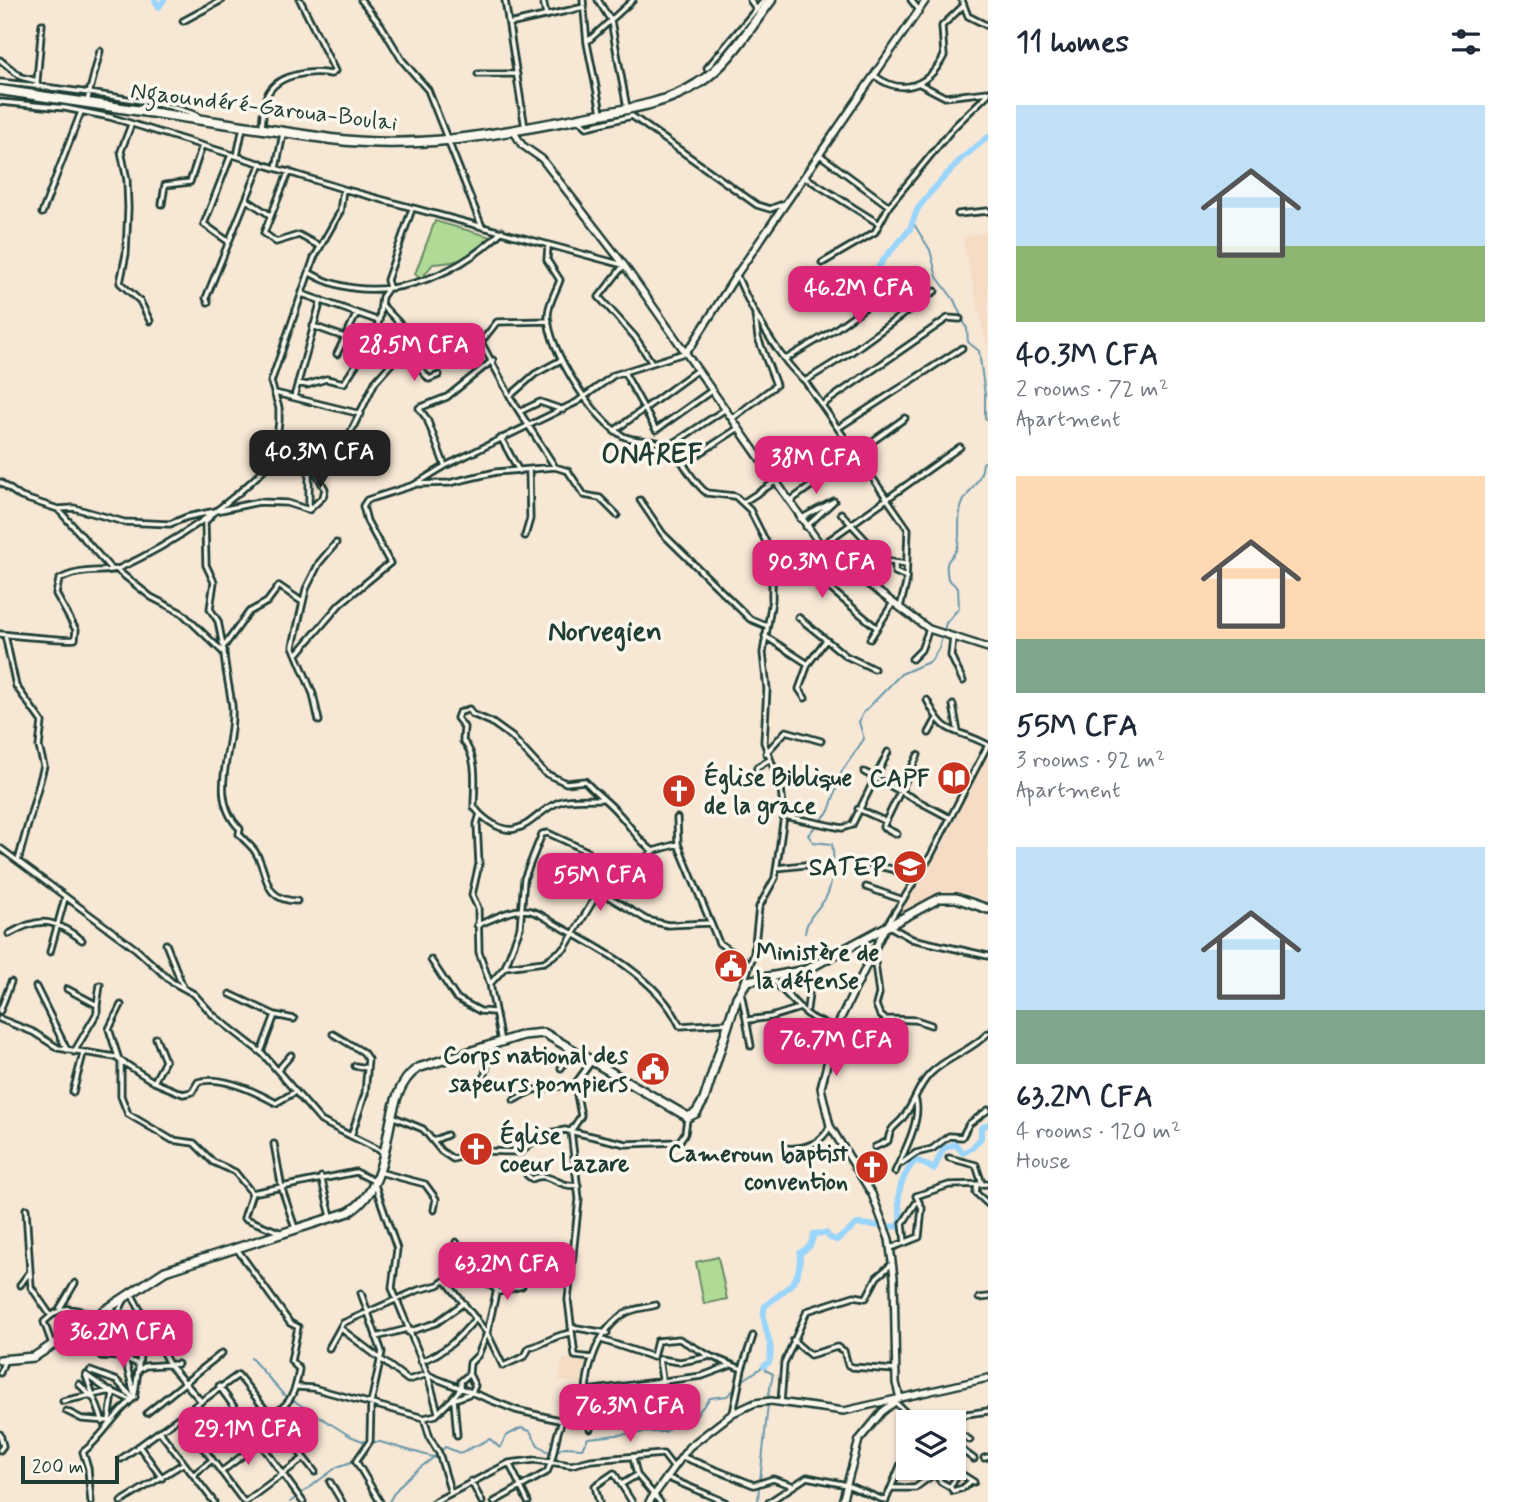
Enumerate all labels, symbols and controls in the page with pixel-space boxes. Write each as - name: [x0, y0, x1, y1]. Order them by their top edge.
- text: 11 homes: [1016, 23, 1129, 62]
- icon: filters: [1447, 23, 1485, 61]
- street label: Ngaoundéré-Garoua-Boulai: [128, 76, 399, 142]
- icon: home: [1188, 150, 1314, 276]
- pin: 46.2M CFA: [779, 266, 939, 326]
- text: 46.2M CFA: [804, 274, 914, 304]
- pin: 28.5M CFA: [334, 324, 494, 383]
- text: 28.5M CFA: [359, 331, 469, 361]
- text: 40.3M CFA: [1016, 336, 1159, 375]
- text: 2 rooms · 72 m²: [1016, 375, 1169, 405]
- text: Apartment: [1016, 405, 1121, 435]
- pin: 40.3M CFA: [240, 430, 400, 490]
- pin: 38M CFA: [751, 436, 881, 496]
- district label: ONAREF: [601, 437, 703, 474]
- text: 40.3M CFA: [265, 438, 375, 468]
- text: 38M CFA: [771, 444, 861, 474]
- icon: home: [1188, 521, 1314, 647]
- pin: 90.3M CFA: [742, 540, 902, 600]
- text: 90.3M CFA: [768, 548, 876, 578]
- district label: Norvegien: [548, 614, 662, 652]
- text: 55M CFA: [1016, 707, 1138, 746]
- text: 3 rooms · 92 m²: [1016, 746, 1165, 776]
- library icon: CAPF: [935, 759, 973, 797]
- place label: Église Biblique de la grace: [704, 761, 852, 825]
- place label: CAPF: [870, 764, 930, 795]
- church icon: Église Biblique de la grace: [660, 772, 698, 810]
- text: Apartment: [1016, 776, 1121, 806]
- school or university icon: SATEP: [891, 848, 929, 886]
- pin: 55M CFA: [535, 853, 665, 913]
- place label: SATEP: [809, 853, 886, 884]
- text: 55M CFA: [553, 861, 647, 891]
- icon: home: [1188, 892, 1314, 1018]
- place label: Ministère de la défense: [756, 938, 880, 997]
- public building icon: Ministère de la défense: [712, 947, 750, 985]
- pin: 76.7M CFA: [756, 1018, 916, 1078]
- text: 76.7M CFA: [780, 1026, 892, 1056]
- place label: Corps national des sapeurs pompiers: [443, 1041, 629, 1100]
- public building icon: Corps national des sapeurs pompiers: [634, 1050, 672, 1088]
- text: 63.2M CFA: [1016, 1078, 1153, 1117]
- text: 4 rooms · 120 m²: [1016, 1117, 1181, 1147]
- place label: Église coeur Lazare: [500, 1119, 630, 1180]
- church icon: Église coeur Lazare: [457, 1130, 495, 1168]
- place label: Cameroun baptist convention: [668, 1139, 848, 1198]
- text: House: [1016, 1147, 1070, 1177]
- church icon: Cameroun baptist convention: [853, 1148, 891, 1186]
- pin: 63.2M CFA: [427, 1242, 587, 1302]
- text: 63.2M CFA: [454, 1250, 560, 1280]
- pin: 36.2M CFA: [43, 1310, 203, 1370]
- text: 36.2M CFA: [70, 1318, 176, 1348]
- pin: 76.3M CFA: [550, 1384, 710, 1444]
- text: 76.3M CFA: [575, 1392, 685, 1422]
- pin: 29.1M CFA: [168, 1408, 328, 1467]
- map controls: [896, 1410, 966, 1480]
- button: layers: [896, 1410, 966, 1480]
- text: 29.1M CFA: [194, 1415, 302, 1445]
- scale bar: [21, 1453, 119, 1485]
- text: 200 m: [32, 1455, 84, 1480]

